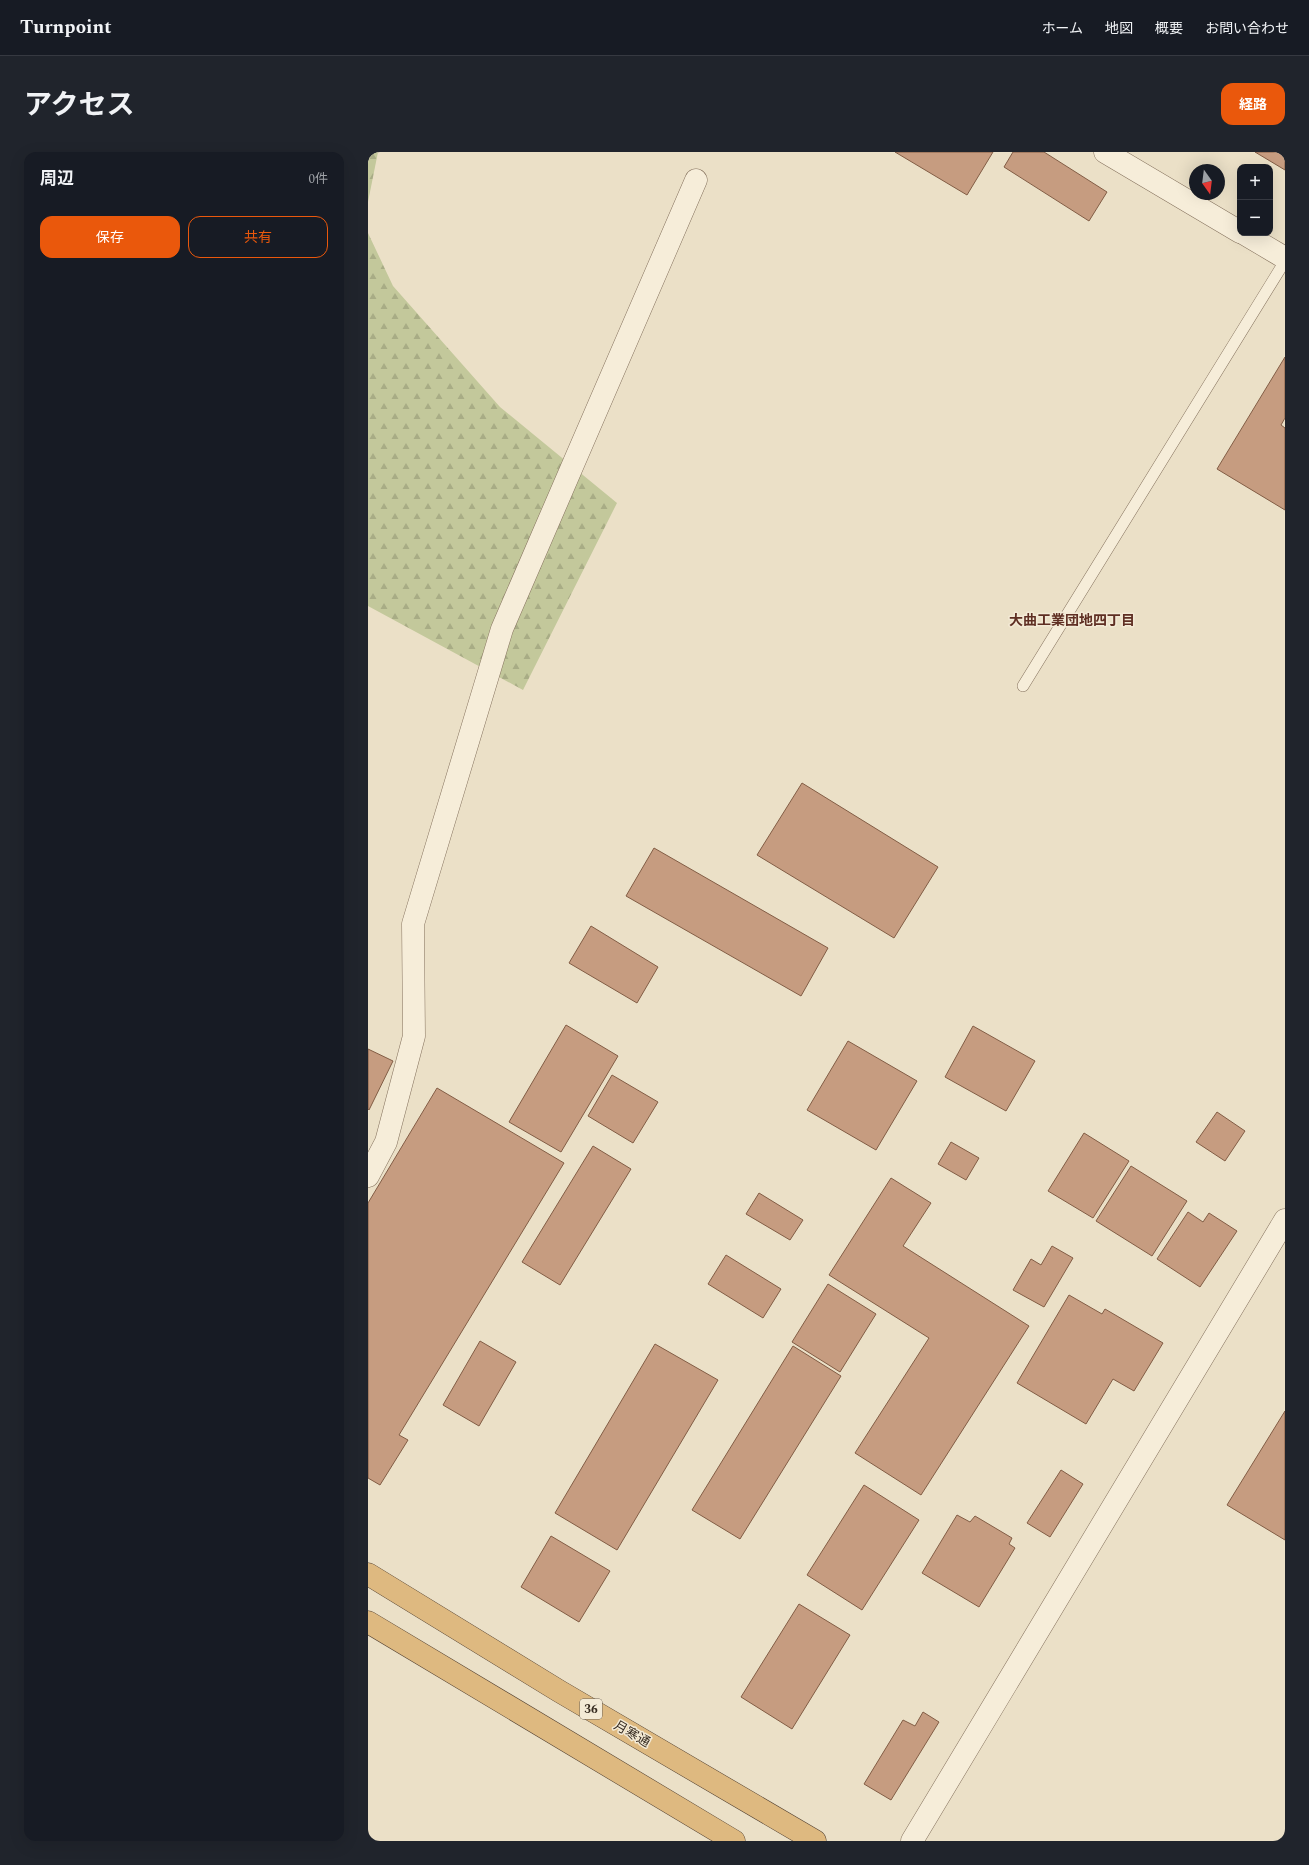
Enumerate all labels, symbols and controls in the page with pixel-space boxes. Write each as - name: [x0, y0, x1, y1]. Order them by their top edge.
- text: Turnpoint: [20, 13, 112, 42]
- text: ホーム: [1041, 18, 1083, 39]
- text: 地図: [1105, 18, 1133, 39]
- text: 概要: [1155, 18, 1183, 39]
- text: お問い合わせ: [1205, 18, 1289, 39]
- button: 経路: [1221, 83, 1285, 125]
- text: アクセス: [24, 84, 135, 127]
- north arrow: [1189, 164, 1225, 200]
- map controls: [1237, 164, 1273, 236]
- button: +: [1237, 164, 1273, 200]
- text: 周辺: [40, 166, 74, 192]
- text: 0件: [308, 169, 328, 189]
- button: −: [1237, 200, 1273, 236]
- button: 保存: [40, 216, 180, 258]
- button: 共有: [188, 216, 328, 258]
- district label: 大曲工業団地四丁目: [1009, 610, 1135, 631]
- road number: 36: [580, 1699, 602, 1719]
- street label: 月寒通: [610, 1716, 654, 1752]

